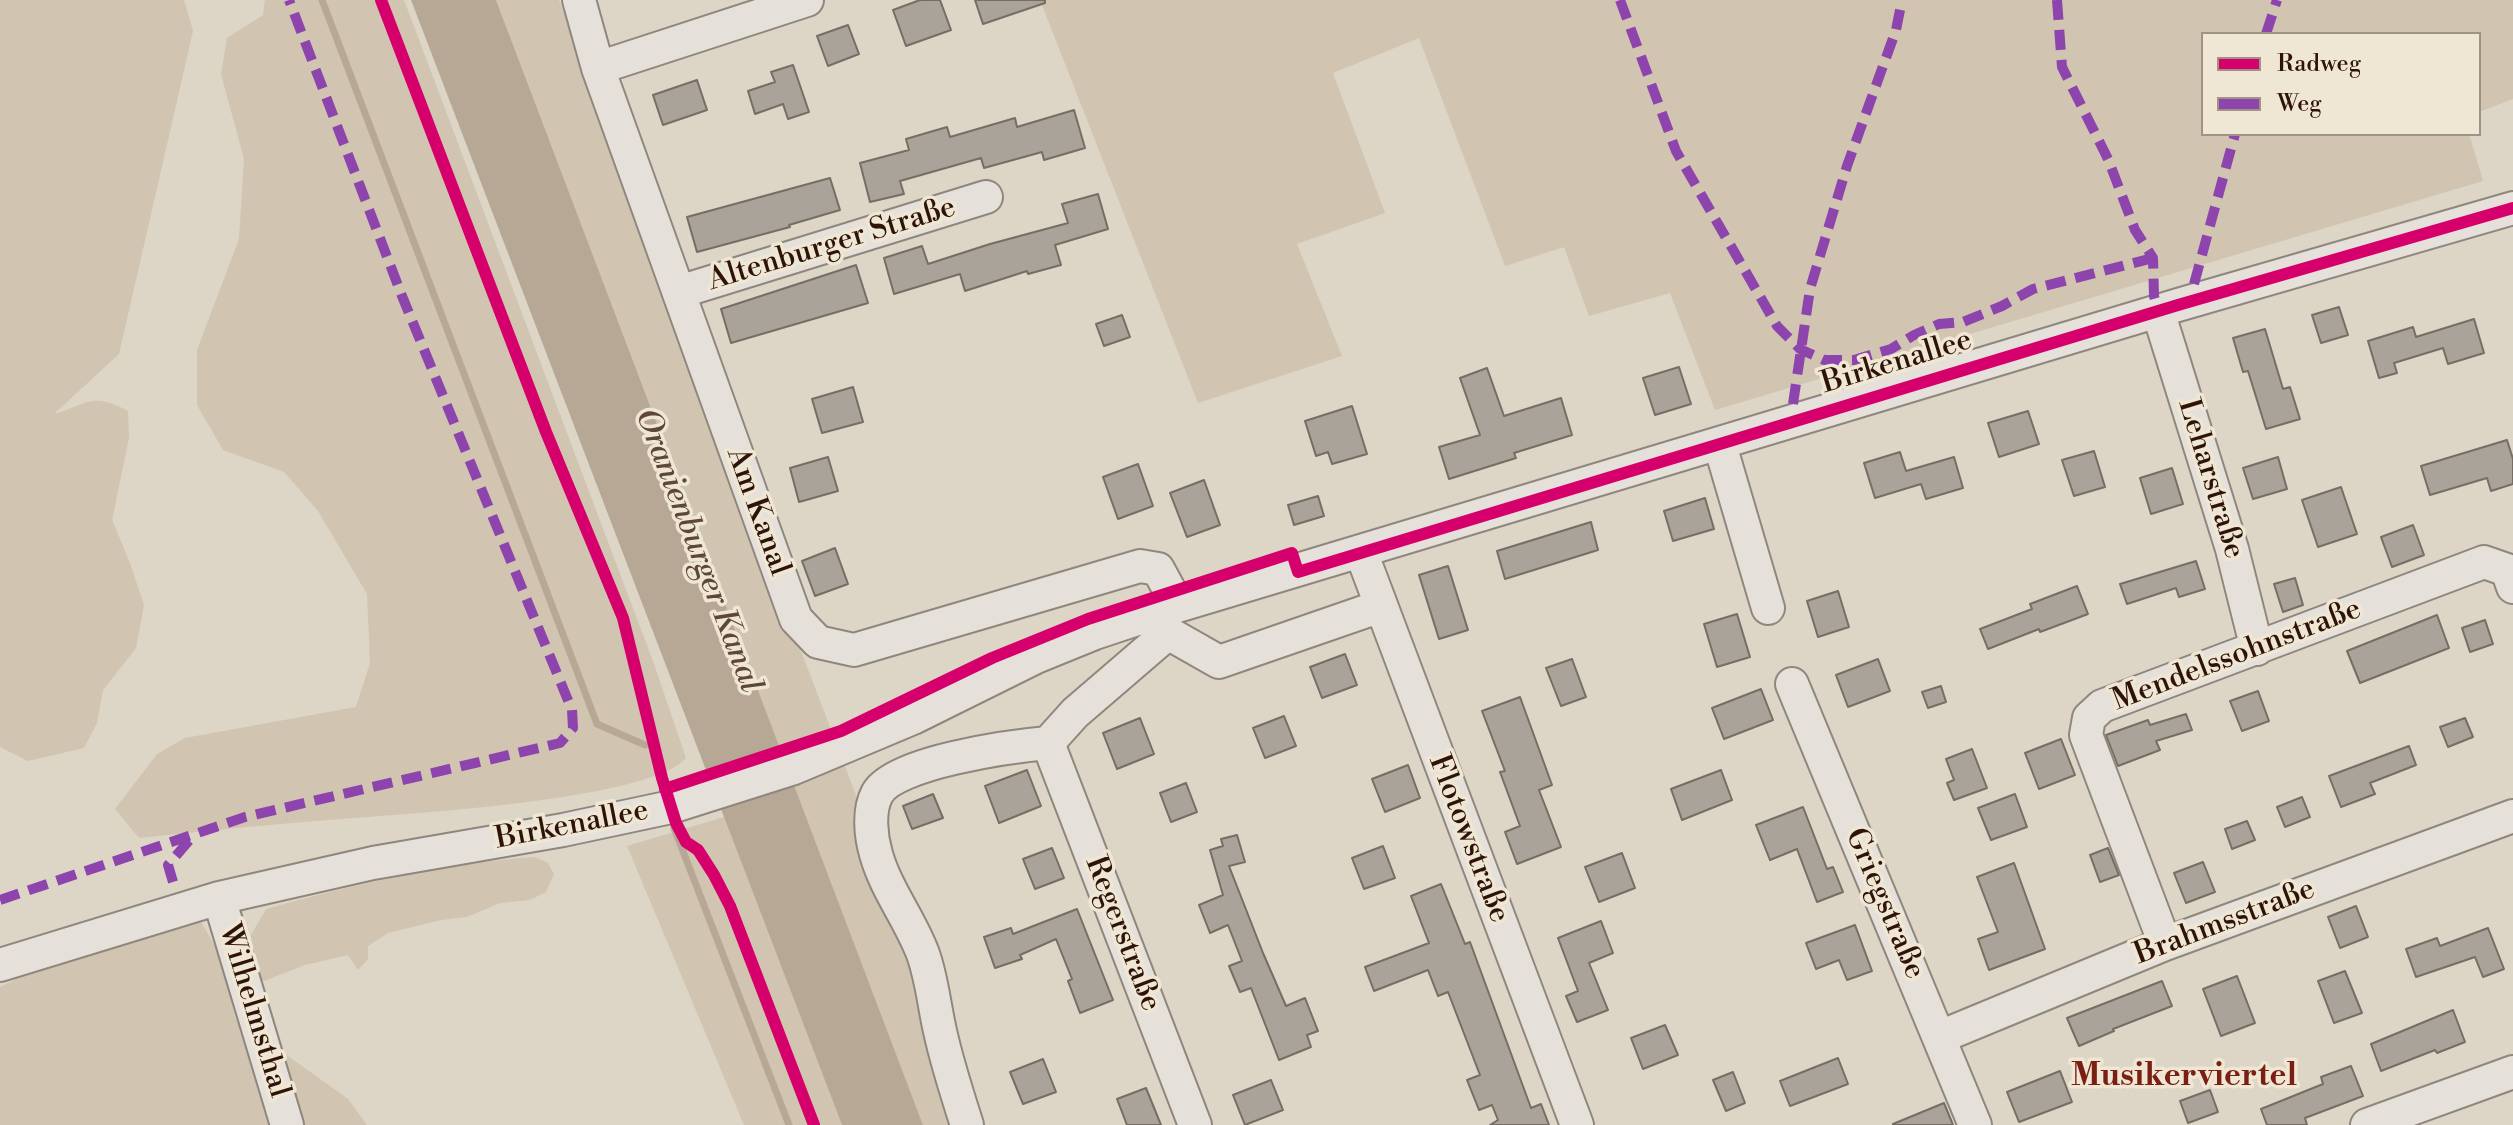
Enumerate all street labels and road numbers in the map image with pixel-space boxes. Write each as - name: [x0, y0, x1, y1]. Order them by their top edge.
- street label: Altenburger Straße: [704, 190, 960, 300]
- street label: Birkenallee: [1817, 323, 1977, 403]
- street label: Leharstraße: [2169, 395, 2251, 563]
- street label: Am Kanal: [717, 443, 797, 581]
- street label: Mendelssohnstraße: [2108, 592, 2366, 720]
- street label: Flotowstraße: [1419, 750, 1517, 928]
- street label: Birkenallee: [492, 794, 652, 858]
- street label: Griegstraße: [1836, 823, 1932, 985]
- street label: Regerstraße: [1076, 851, 1168, 1017]
- street label: Brahmsstraße: [2130, 872, 2320, 974]
- street label: Wilhelmsthal: [210, 920, 296, 1102]

